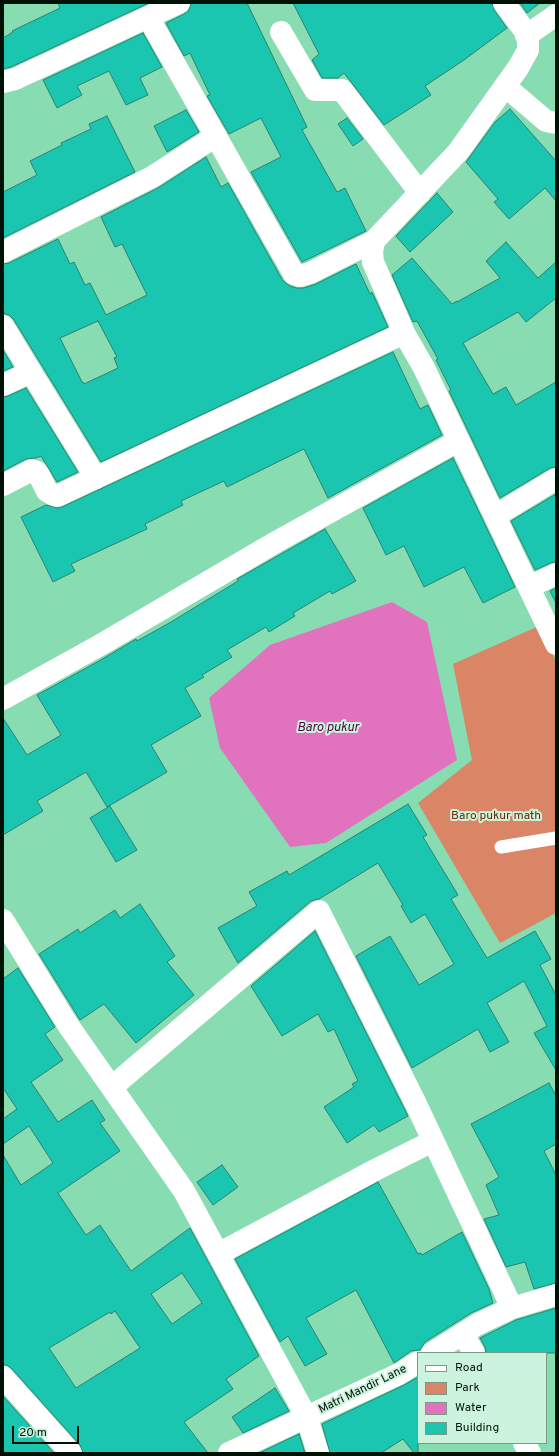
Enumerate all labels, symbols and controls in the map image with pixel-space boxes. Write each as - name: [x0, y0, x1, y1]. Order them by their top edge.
- water label: Baro pukur: [297, 720, 359, 736]
- park label: Baro pukur math: [451, 810, 541, 824]
- legend: [417, 1352, 547, 1444]
- text: Road: [455, 1360, 483, 1376]
- street label: Matri Mandir Lane: [316, 1362, 410, 1418]
- text: Park: [455, 1380, 480, 1396]
- text: Water: [455, 1400, 487, 1416]
- scale bar: [14, 1418, 81, 1444]
- text: Building: [455, 1420, 499, 1436]
- text: 20 m: [19, 1425, 47, 1441]

